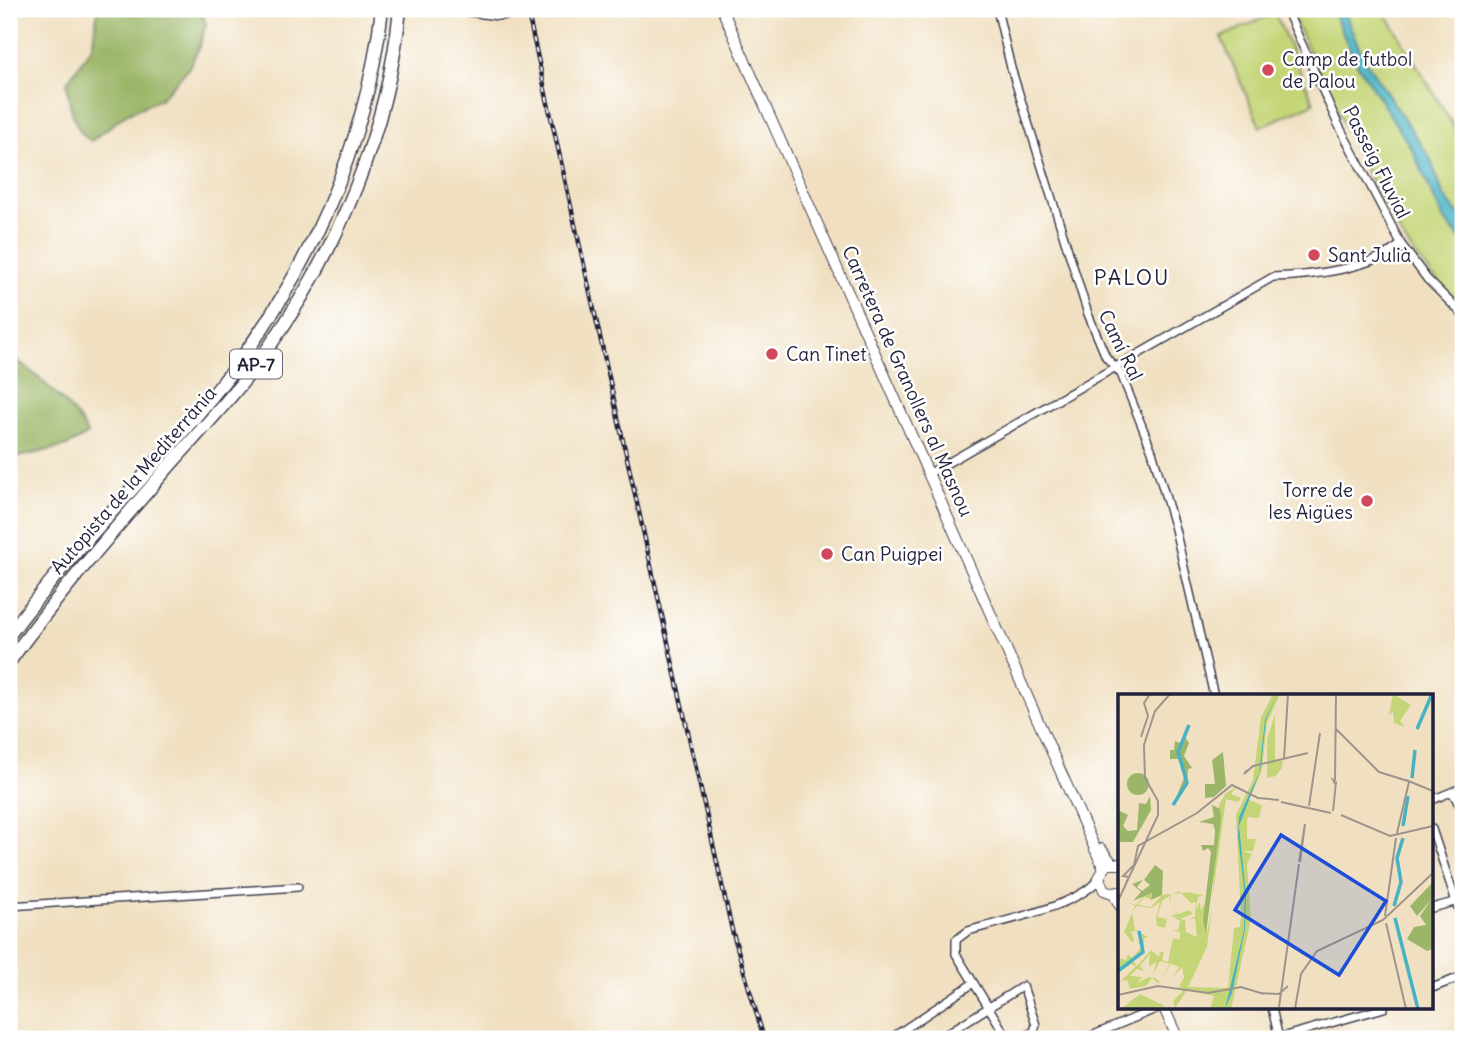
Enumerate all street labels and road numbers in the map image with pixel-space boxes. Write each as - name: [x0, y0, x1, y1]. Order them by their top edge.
- street label: Passeig Fluvial: [1338, 102, 1416, 222]
- street label: Carretera de Granollers al Masnou: [837, 242, 979, 520]
- street label: Camí Ral: [1094, 306, 1148, 384]
- road number: AP-7: [230, 350, 282, 378]
- street label: Autopista de la Mediterrània: [45, 381, 221, 579]

